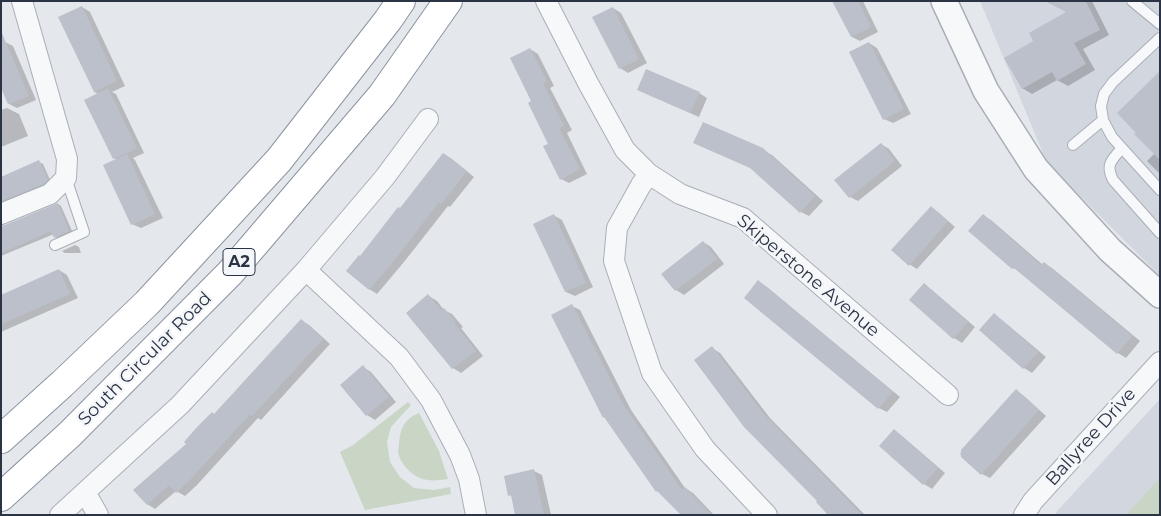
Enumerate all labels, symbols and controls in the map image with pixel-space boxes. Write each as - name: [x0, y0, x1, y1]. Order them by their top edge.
- street label: Skiperstone Avenue: [732, 210, 884, 342]
- road number: A2: [223, 248, 255, 276]
- street label: South Circular Road: [74, 288, 216, 430]
- street label: Ballyree Drive: [1041, 384, 1141, 490]

